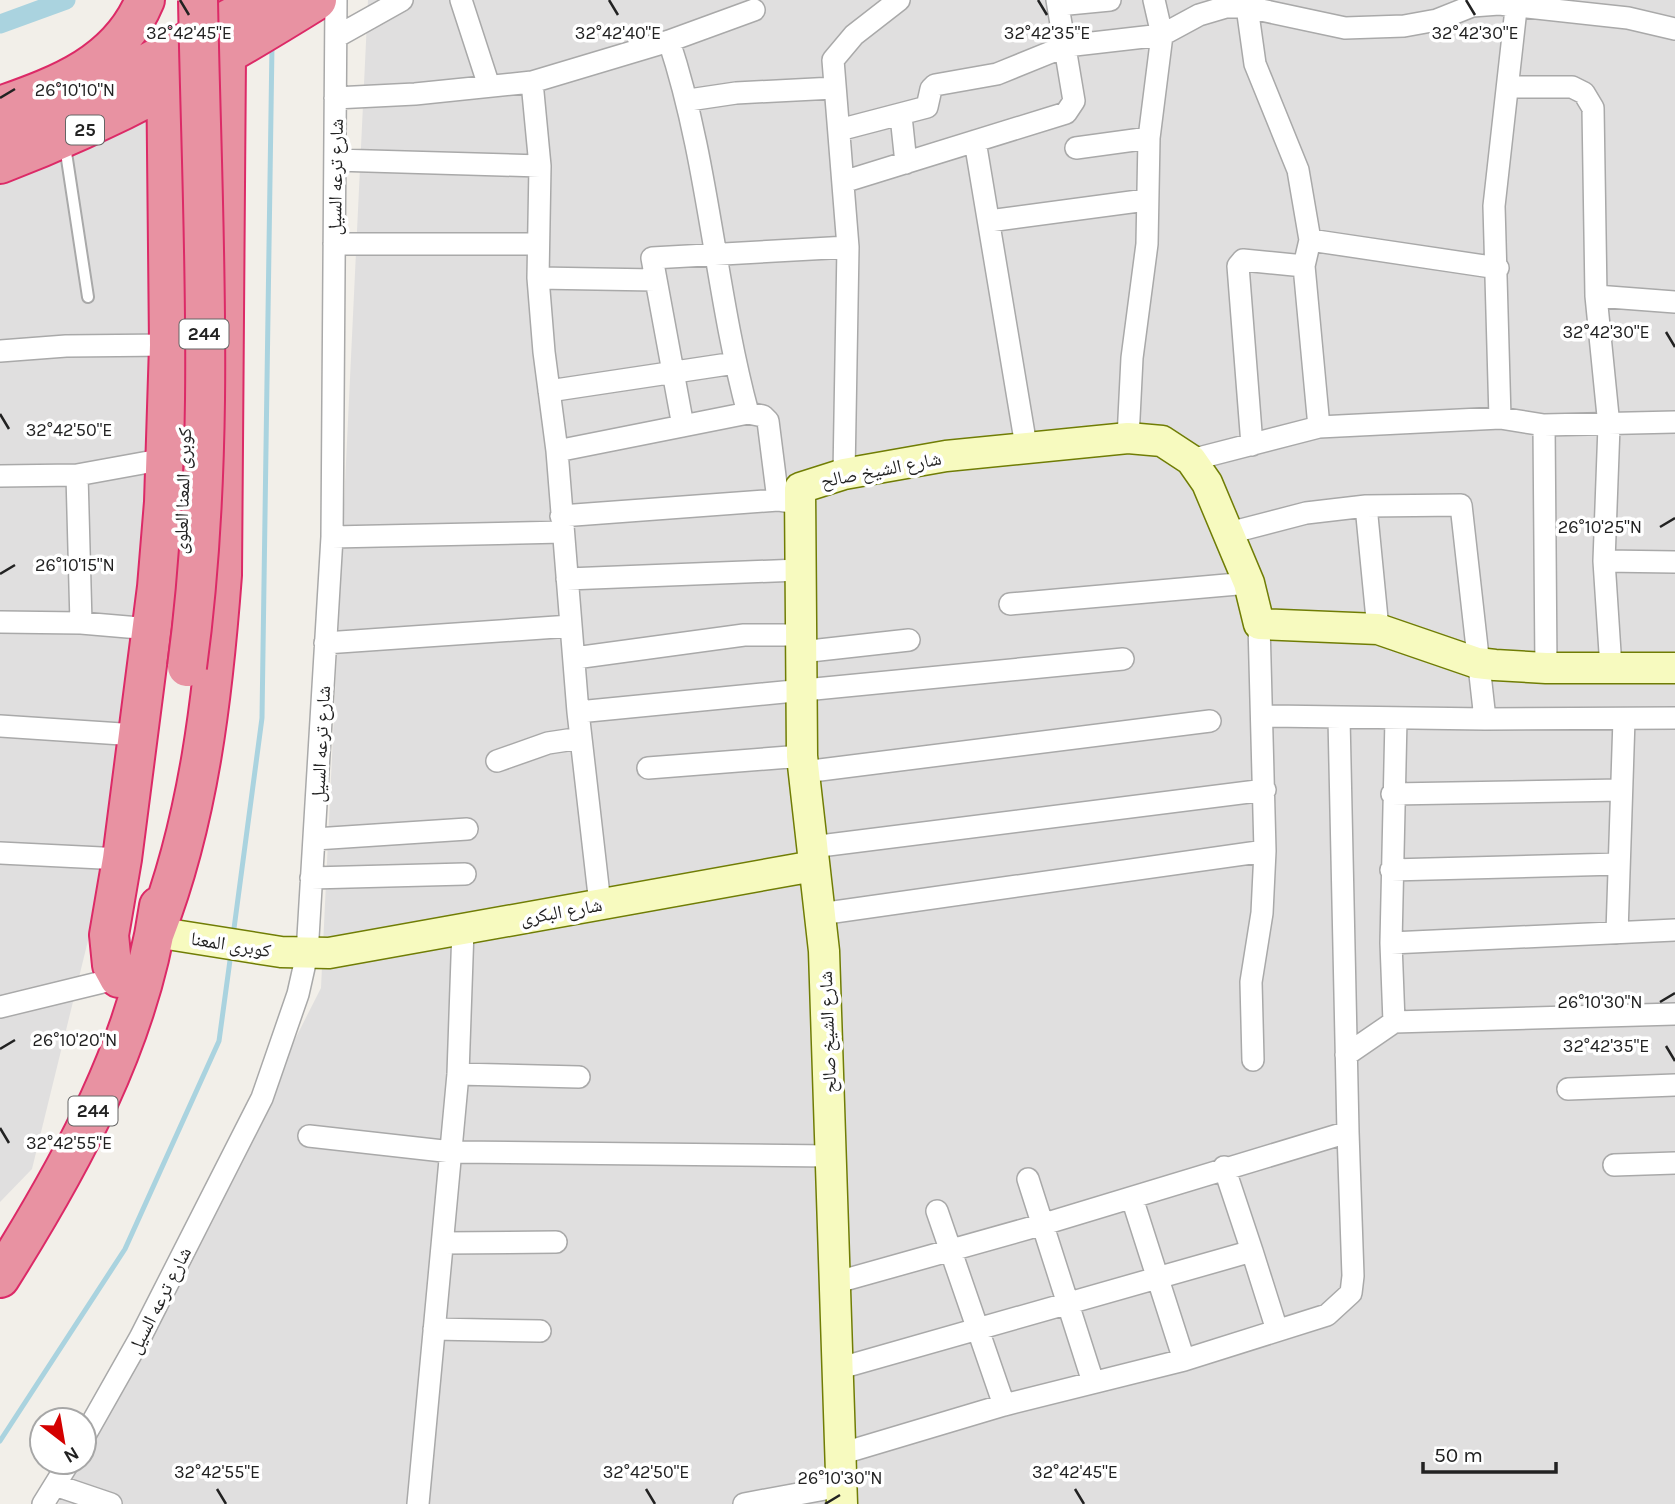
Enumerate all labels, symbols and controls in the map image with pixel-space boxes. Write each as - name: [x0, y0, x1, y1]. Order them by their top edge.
- text: 32°42'45"E: [146, 22, 232, 44]
- text: 32°42'40"E: [575, 22, 661, 44]
- text: 32°42'35"E: [1004, 22, 1090, 44]
- text: 32°42'30"E: [1431, 22, 1519, 44]
- text: 26°10'10"N: [35, 79, 115, 101]
- road number: 25: [66, 116, 104, 145]
- street label: شارع ترعه السيل: [324, 118, 348, 236]
- road number: 244: [180, 320, 228, 348]
- text: 32°42'30"E: [1562, 321, 1650, 343]
- text: 32°42'50"E: [26, 419, 112, 441]
- street label: كوبرى المعنا العلوى: [170, 427, 196, 555]
- street label: شارع الشيخ صالح: [819, 448, 943, 493]
- text: 26°10'25"N: [1558, 516, 1642, 538]
- text: 26°10'15"N: [35, 554, 115, 576]
- street label: شارع ترعه السيل: [307, 685, 335, 803]
- street label: شارع البكرى: [518, 894, 604, 930]
- street label: كوبرى المعنا: [189, 928, 272, 962]
- street label: شارع الشيخ صالح: [815, 970, 842, 1093]
- text: 26°10'30"N: [1557, 991, 1643, 1013]
- text: 26°10'20"N: [33, 1029, 117, 1051]
- text: 32°42'35"E: [1563, 1035, 1649, 1057]
- road number: 244: [68, 1096, 118, 1126]
- text: 32°42'55"E: [26, 1132, 112, 1154]
- street label: شارع ترعه السيل: [124, 1243, 196, 1357]
- north arrow: [28, 1406, 98, 1476]
- scale bar: [1423, 1430, 1556, 1474]
- text: N: [60, 1442, 83, 1468]
- text: 50 m: [1434, 1443, 1483, 1467]
- text: 32°42'55"E: [174, 1461, 260, 1483]
- text: 32°42'50"E: [603, 1461, 689, 1483]
- text: 32°42'45"E: [1032, 1461, 1118, 1483]
- text: 26°10'30"N: [797, 1467, 883, 1489]

